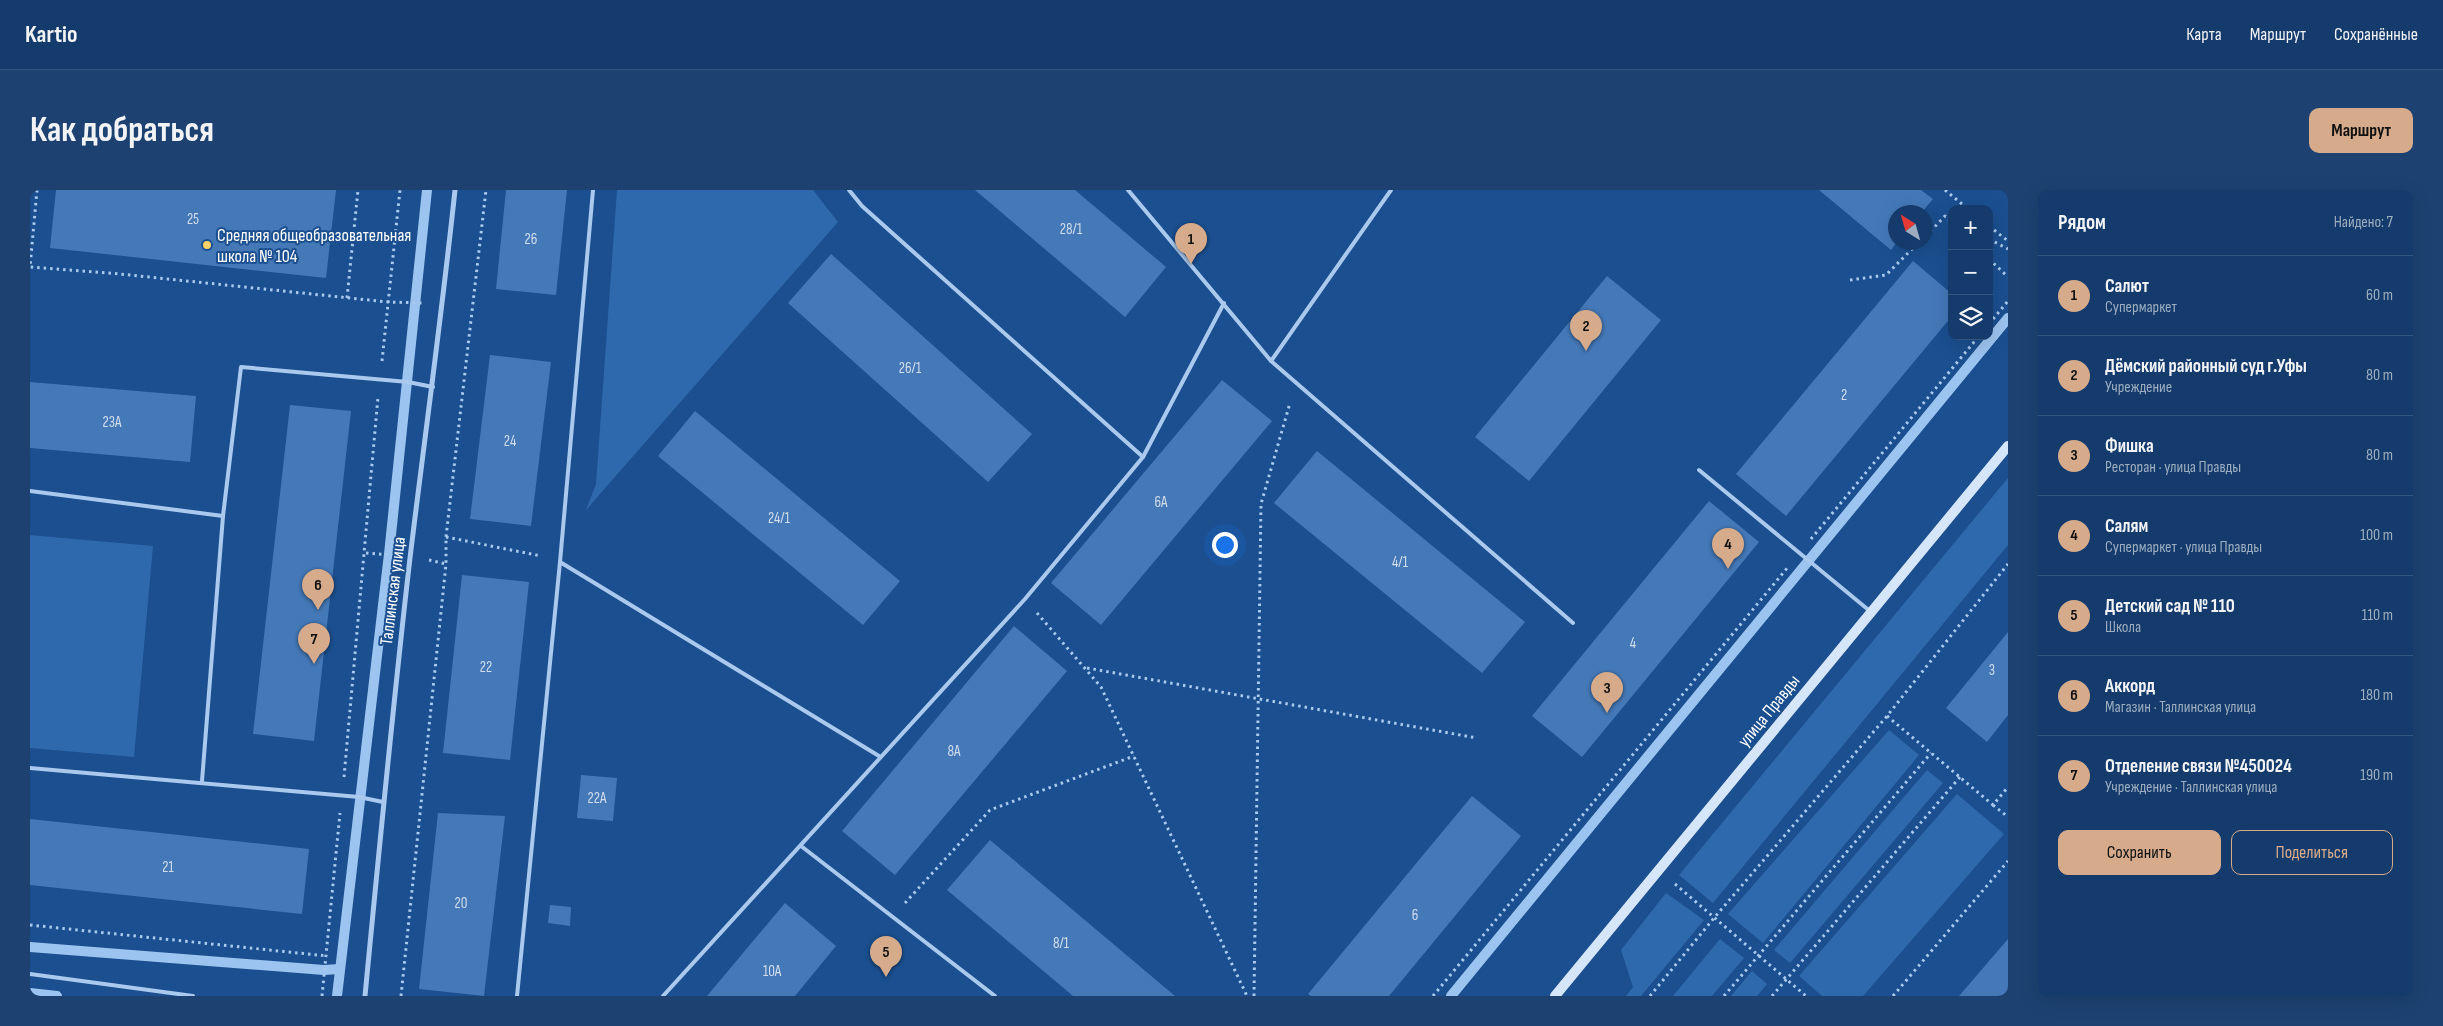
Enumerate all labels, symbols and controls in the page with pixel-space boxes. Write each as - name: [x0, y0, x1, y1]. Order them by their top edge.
- text: Kartio: [25, 20, 77, 49]
- text: Карта: [2186, 24, 2222, 45]
- text: Маршрут: [2250, 24, 2306, 45]
- text: Сохранённые: [2334, 24, 2418, 45]
- button: Маршрут: [2309, 108, 2413, 153]
- text: Как добраться: [30, 109, 214, 152]
- north arrow: [1888, 205, 1933, 250]
- map controls: [1948, 205, 1993, 340]
- button: +: [1948, 205, 1993, 250]
- house number: 25: [187, 210, 199, 229]
- text: Рядом: [2058, 210, 2106, 235]
- text: Найдено: 7: [2334, 213, 2393, 232]
- house number: 28/1: [1060, 220, 1083, 239]
- pin: 1: [1175, 223, 1207, 264]
- place label: Средняя общеобразовательная школа № 104: [217, 225, 411, 267]
- house number: 26: [525, 230, 537, 249]
- marker: Средняя общеобразовательная школа № 104: [201, 239, 213, 251]
- button: −: [1948, 250, 1993, 295]
- text: Салют: [2105, 275, 2149, 298]
- text: 1: [2071, 286, 2077, 305]
- text: 60 m: [2366, 286, 2393, 305]
- button: layers: [1948, 295, 1993, 340]
- text: Супермаркет: [2105, 298, 2177, 317]
- pin: 2: [1570, 310, 1602, 351]
- text: Дёмский районный суд г.Уфы: [2105, 355, 2307, 378]
- house number: 26/1: [899, 359, 922, 378]
- text: 2: [2070, 366, 2078, 385]
- text: 80 m: [2366, 366, 2393, 385]
- text: Учреждение: [2105, 378, 2172, 397]
- house number: 2: [1841, 386, 1847, 405]
- house number: 23А: [103, 413, 122, 432]
- house number: 24: [504, 432, 516, 451]
- text: Фишка: [2105, 435, 2154, 458]
- text: 3: [2070, 446, 2078, 465]
- text: 80 m: [2366, 446, 2393, 465]
- text: Ресторан · улица Правды: [2105, 458, 2241, 477]
- house number: 6А: [1155, 493, 1168, 512]
- house number: 24/1: [768, 509, 791, 528]
- text: Салям: [2105, 515, 2148, 538]
- text: 4: [2070, 526, 2078, 545]
- text: 100 m: [2360, 526, 2393, 545]
- pin: 4: [1712, 528, 1744, 569]
- your location: [1212, 532, 1238, 558]
- street label: Таллинская улица: [376, 536, 410, 646]
- text: Супермаркет · улица Правды: [2105, 538, 2262, 557]
- house number: 4/1: [1392, 553, 1409, 572]
- pin: 6: [302, 569, 334, 610]
- text: Детский сад № 110: [2105, 595, 2235, 618]
- text: 5: [2070, 606, 2078, 625]
- text: 110 m: [2362, 606, 2393, 625]
- text: Школа: [2105, 618, 2141, 637]
- pin: 7: [298, 623, 330, 664]
- house number: 4: [1630, 634, 1636, 653]
- house number: 22: [480, 658, 492, 677]
- house number: 3: [1989, 661, 1995, 680]
- street label: улица Правды: [1734, 671, 1804, 751]
- pin: 3: [1591, 672, 1623, 713]
- text: Аккорд: [2105, 675, 2155, 698]
- text: 6: [2070, 686, 2078, 705]
- text: 180 m: [2360, 686, 2393, 705]
- text: Магазин · Таллинская улица: [2105, 698, 2256, 717]
- house number: 8А: [948, 742, 961, 761]
- text: Отделение связи №450024: [2105, 755, 2292, 778]
- text: 7: [2071, 766, 2077, 785]
- text: 190 m: [2360, 766, 2393, 785]
- text: Учреждение · Таллинская улица: [2105, 778, 2277, 797]
- house number: 22А: [588, 789, 607, 808]
- button: Сохранить: [2058, 830, 2221, 875]
- button: Поделиться: [2231, 830, 2393, 875]
- house number: 21: [162, 858, 174, 877]
- house number: 20: [455, 894, 467, 913]
- house number: 6: [1412, 906, 1418, 925]
- house number: 8/1: [1053, 934, 1070, 953]
- pin: 5: [870, 936, 902, 977]
- house number: 10А: [763, 962, 782, 981]

